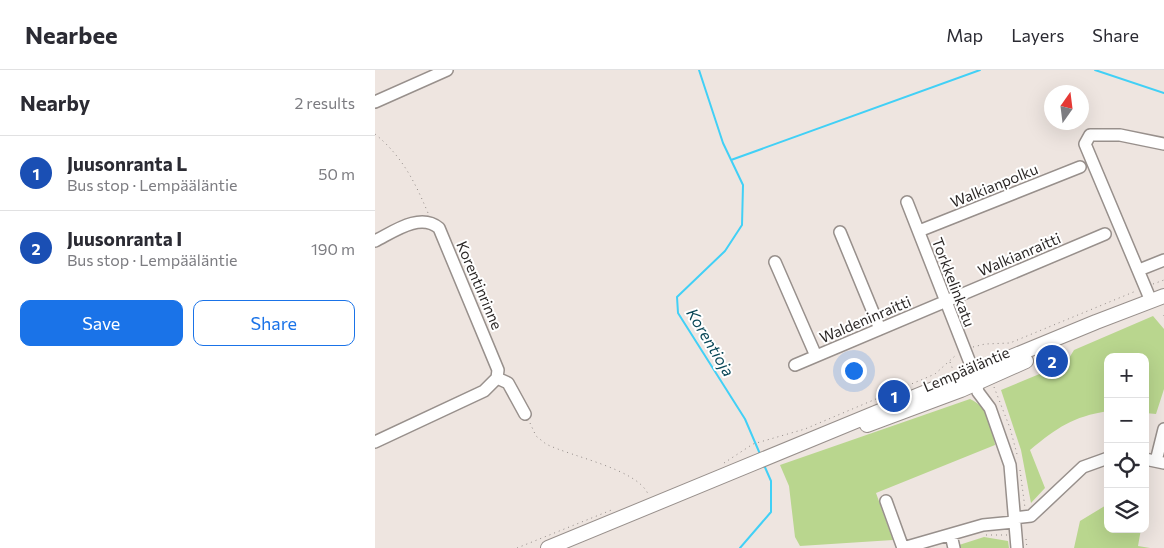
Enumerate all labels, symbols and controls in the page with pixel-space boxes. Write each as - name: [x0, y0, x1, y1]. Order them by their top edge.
- text: Nearbee: [25, 20, 118, 49]
- text: Map: [946, 24, 983, 46]
- text: Layers: [1011, 24, 1064, 46]
- text: Share: [1092, 24, 1139, 46]
- north arrow: [1044, 85, 1089, 130]
- text: Nearby: [20, 90, 90, 115]
- text: 2 results: [294, 93, 355, 112]
- text: Juusonranta L: [67, 152, 187, 175]
- street label: Walkianpolku: [948, 159, 1040, 211]
- text: 1: [32, 164, 40, 183]
- text: 50 m: [318, 164, 355, 183]
- text: Bus stop · Lempääläntie: [67, 175, 237, 194]
- text: Juusonranta I: [67, 227, 182, 250]
- street label: Walkianraitti: [975, 228, 1063, 280]
- street label: Torkkelinkatu: [929, 235, 979, 329]
- street label: Korentinrinne: [453, 238, 507, 332]
- text: 2: [31, 239, 41, 258]
- text: 190 m: [311, 239, 355, 258]
- text: Bus stop · Lempääläntie: [67, 250, 237, 269]
- street label: Waldeninraitti: [817, 292, 913, 346]
- button: Save: [20, 300, 183, 346]
- button: Share: [193, 300, 355, 346]
- water label: Korentioja: [683, 305, 739, 379]
- pin: 2: [1036, 342, 1068, 380]
- street label: Lempääläntie: [920, 343, 1012, 395]
- map controls: [1104, 353, 1149, 533]
- button: +: [1104, 353, 1149, 398]
- your location: [841, 358, 867, 384]
- pin: 1: [878, 377, 910, 415]
- button: −: [1104, 398, 1149, 443]
- button: locate: [1104, 443, 1149, 488]
- button: layers: [1104, 488, 1149, 533]

